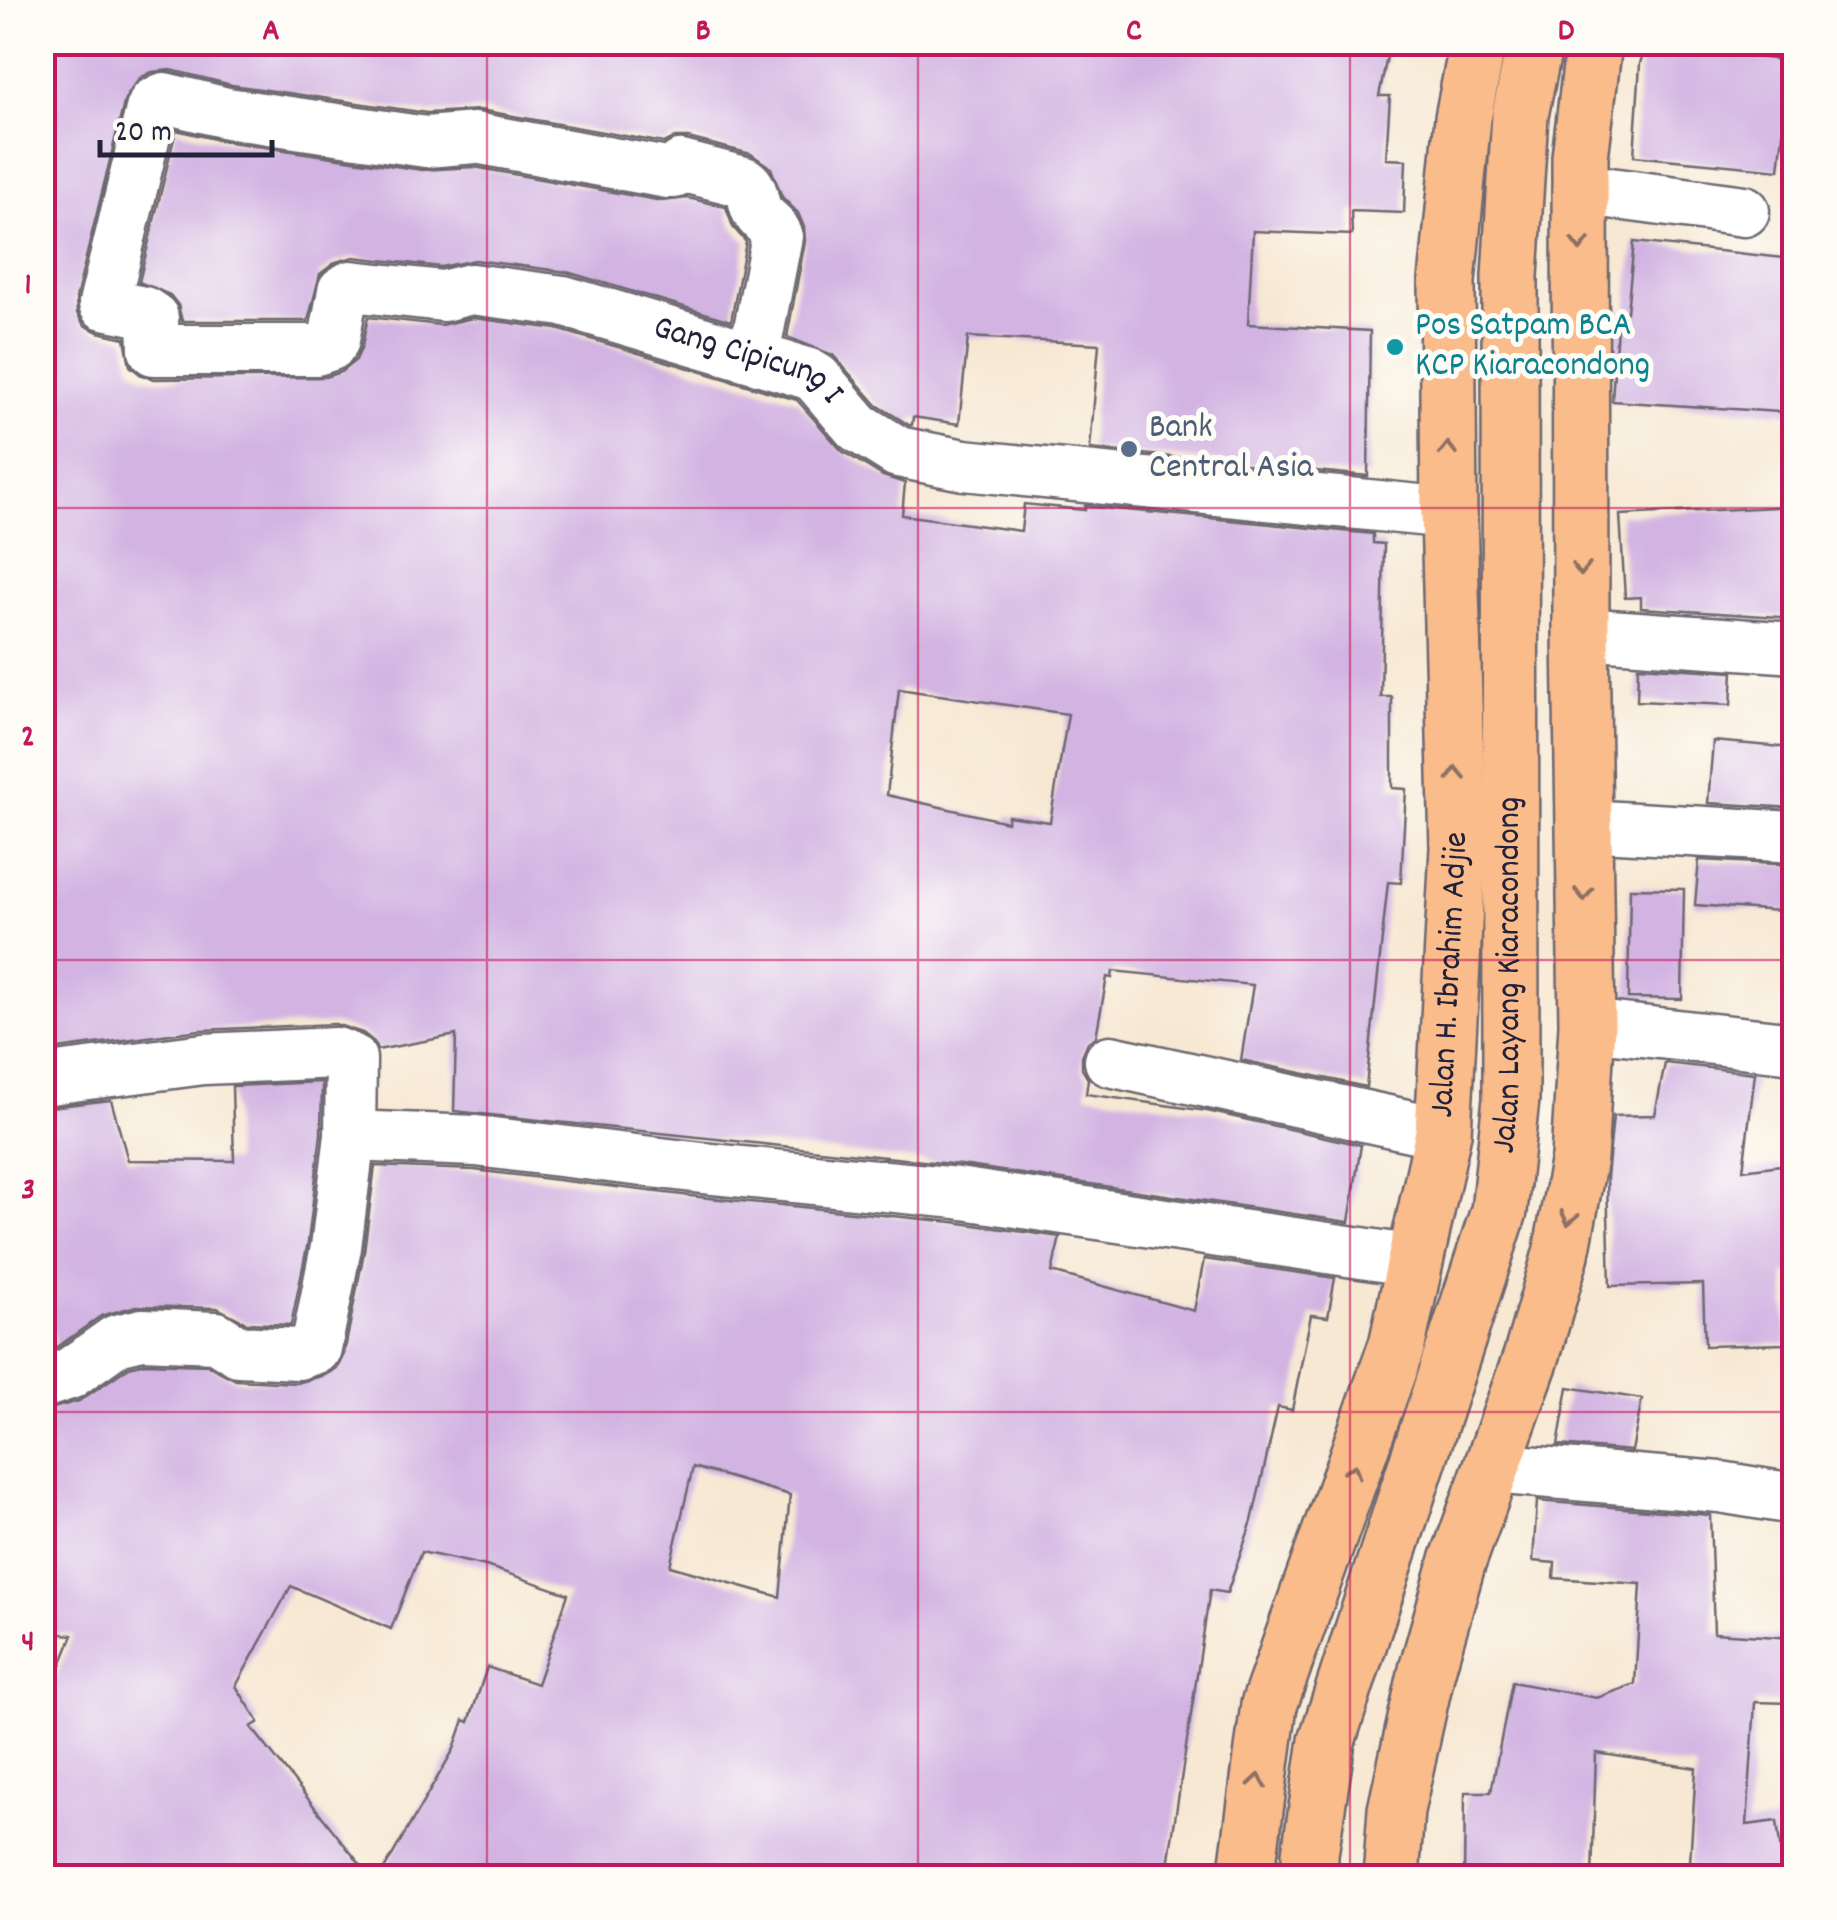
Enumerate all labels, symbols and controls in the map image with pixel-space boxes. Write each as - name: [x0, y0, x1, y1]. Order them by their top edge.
- text: A: [262, 10, 280, 56]
- text: B: [695, 10, 711, 56]
- text: C: [1126, 10, 1142, 56]
- text: D: [1558, 10, 1575, 56]
- scale bar: [100, 95, 272, 157]
- text: 20 m: [115, 113, 172, 156]
- one-way arrow: [1569, 238, 1591, 253]
- text: 1: [24, 264, 32, 310]
- place label: Pos Satpam BCA KCP Kiaracondong: [1415, 302, 1650, 392]
- street label: Gang Cipicung I: [647, 304, 855, 417]
- marker: Pos Satpam BCA KCP Kiaracondong: [1384, 336, 1406, 358]
- place label: Bank Central Asia: [1149, 404, 1314, 494]
- marker: Bank Central Asia: [1118, 438, 1140, 460]
- one-way arrow: [1437, 441, 1459, 456]
- one-way arrow: [1570, 562, 1592, 578]
- text: 2: [21, 716, 35, 762]
- one-way arrow: [1445, 766, 1466, 782]
- street label: Jalan Layang Kiaracondong: [1480, 797, 1536, 1156]
- street label: Jalan H. Ibrahim Adjie: [1419, 831, 1483, 1119]
- one-way arrow: [1574, 887, 1595, 903]
- text: 3: [21, 1169, 35, 1215]
- one-way arrow: [1560, 1209, 1581, 1226]
- one-way arrow: [1341, 1464, 1362, 1481]
- text: 4: [21, 1621, 35, 1667]
- one-way arrow: [1246, 1772, 1267, 1789]

